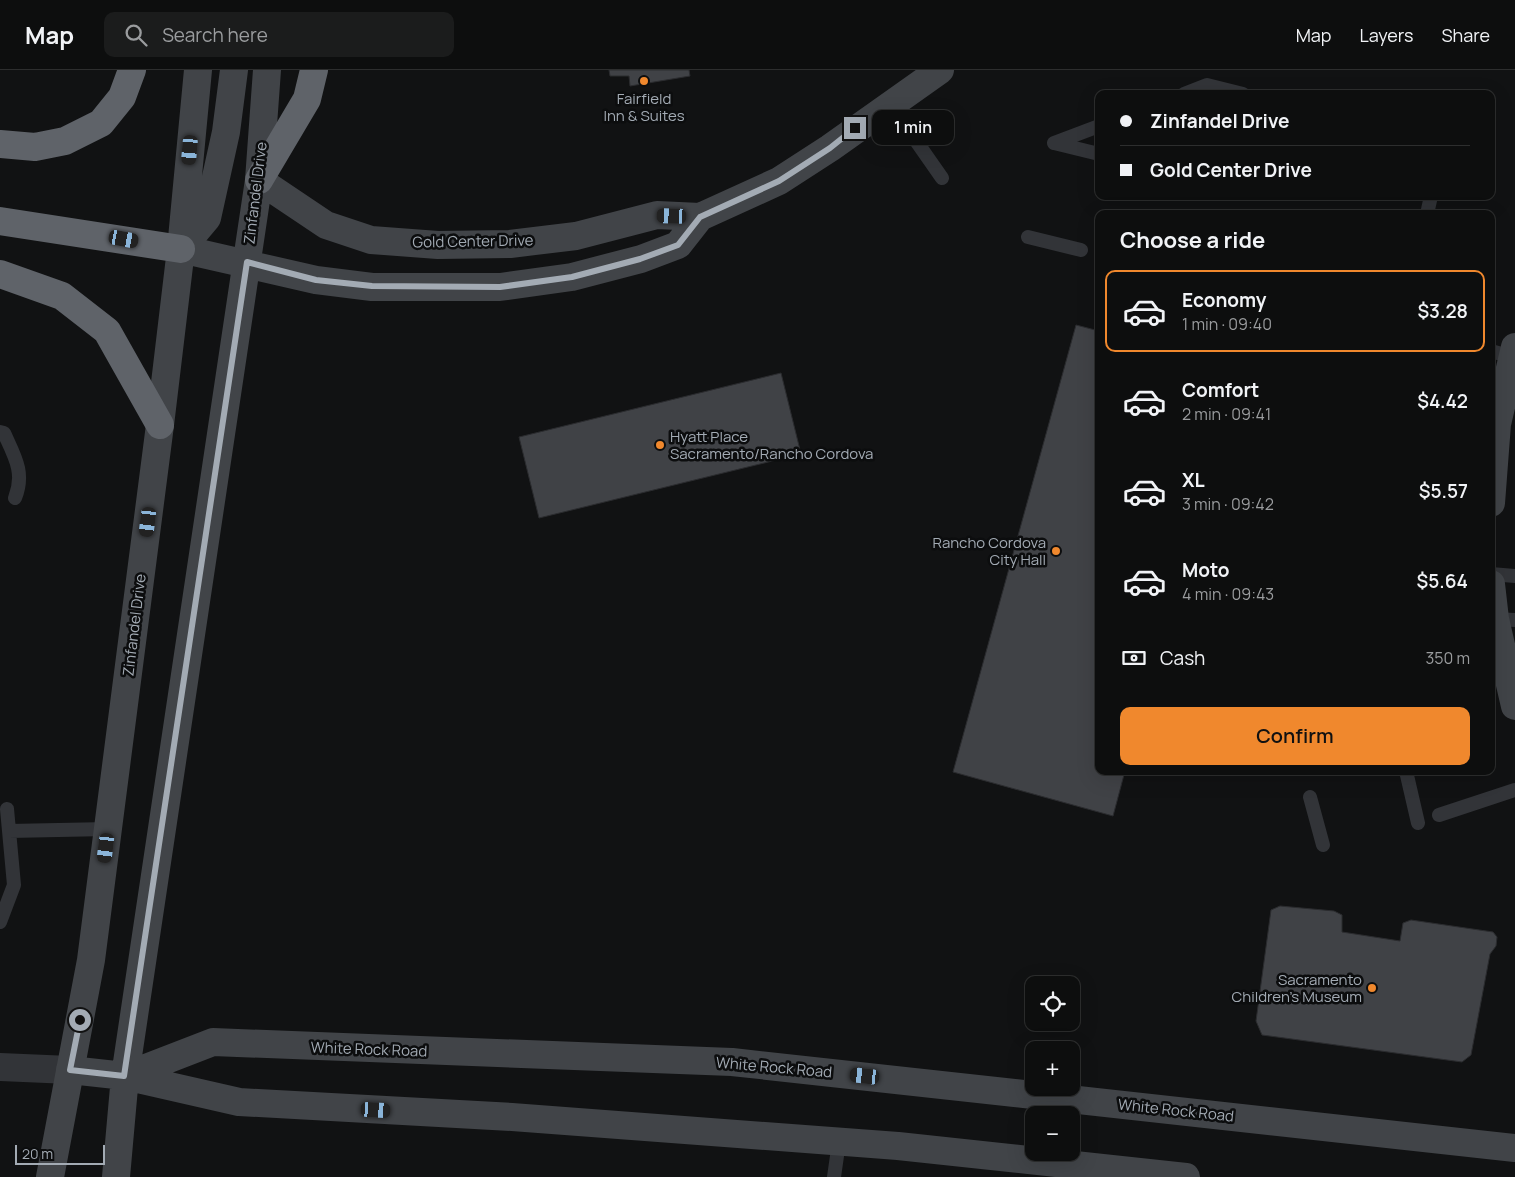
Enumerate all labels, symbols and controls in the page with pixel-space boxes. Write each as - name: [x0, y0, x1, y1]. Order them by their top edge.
- search box: [104, 12, 454, 57]
- text: Map: [25, 18, 74, 51]
- icon: search: [122, 21, 150, 49]
- text: Search here: [162, 22, 268, 48]
- text: Map: [1296, 23, 1331, 47]
- text: Layers: [1359, 23, 1413, 47]
- text: Share: [1441, 23, 1490, 47]
- marker: Fairfield Inn & Suites: [638, 75, 650, 87]
- place label: Fairfield Inn & Suites: [603, 88, 685, 126]
- text: Zinfandel Drive: [1150, 108, 1289, 134]
- callout: 1 min: [872, 110, 955, 146]
- text: 1 min: [894, 116, 932, 138]
- route end: [844, 117, 866, 139]
- car: [181, 134, 198, 166]
- street label: Zinfandel Drive: [238, 140, 272, 245]
- text: Gold Center Drive: [1150, 157, 1312, 183]
- car: [656, 208, 687, 224]
- text: Choose a ride: [1120, 225, 1265, 255]
- car: [107, 229, 140, 249]
- street label: Gold Center Drive: [412, 229, 534, 253]
- text: Economy: [1182, 287, 1266, 313]
- icon: car: [1122, 289, 1167, 334]
- text: $3.28: [1417, 298, 1468, 324]
- text: 1 min · 09:40: [1182, 313, 1272, 335]
- text: Comfort: [1182, 377, 1259, 403]
- icon: car: [1122, 379, 1167, 424]
- text: $4.42: [1417, 388, 1468, 414]
- text: 2 min · 09:41: [1182, 403, 1271, 425]
- place label: Hyatt Place Sacramento/Rancho Cordova: [670, 426, 873, 464]
- marker: Hyatt Place Sacramento/Rancho Cordova: [654, 439, 666, 451]
- text: XL: [1182, 467, 1205, 493]
- icon: car: [1122, 469, 1167, 514]
- text: $5.57: [1419, 478, 1468, 504]
- text: 3 min · 09:42: [1182, 493, 1274, 515]
- car: [138, 506, 157, 538]
- place label: Rancho Cordova City Hall: [932, 532, 1046, 570]
- marker: Rancho Cordova City Hall: [1050, 545, 1062, 557]
- text: Moto: [1182, 557, 1229, 583]
- icon: car: [1122, 559, 1167, 604]
- text: $5.64: [1417, 568, 1468, 594]
- street label: Zinfandel Drive: [117, 572, 151, 677]
- text: 4 min · 09:43: [1182, 583, 1274, 605]
- icon: cash: [1120, 644, 1148, 672]
- text: Cash: [1160, 645, 1205, 671]
- text: 350 m: [1425, 647, 1470, 669]
- button: Confirm: [1120, 707, 1470, 765]
- car: [96, 832, 115, 864]
- place label: Sacramento Children's Museum: [1232, 969, 1362, 1007]
- map controls: [1025, 976, 1080, 1161]
- button: locate: [1025, 976, 1080, 1031]
- marker: Sacramento Children's Museum: [1366, 982, 1378, 994]
- route start: [69, 1009, 91, 1031]
- street label: White Rock Road: [310, 1036, 428, 1062]
- button: +: [1025, 1041, 1080, 1096]
- street label: White Rock Road: [715, 1051, 833, 1083]
- car: [849, 1067, 880, 1085]
- street label: White Rock Road: [1117, 1093, 1235, 1127]
- car: [360, 1102, 391, 1118]
- button: −: [1025, 1106, 1080, 1161]
- scale bar: [15, 1142, 105, 1165]
- text: 20 m: [22, 1144, 53, 1163]

